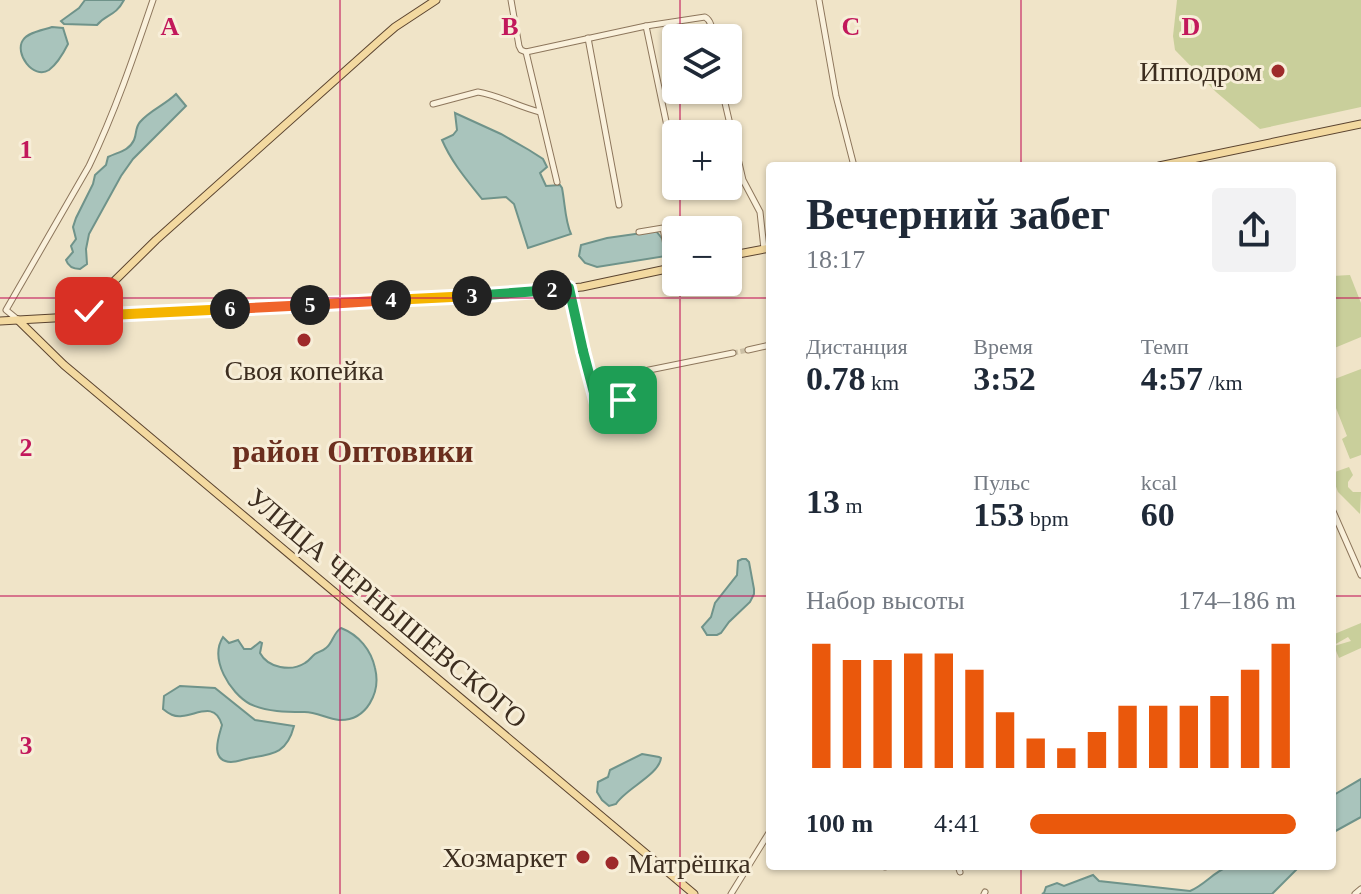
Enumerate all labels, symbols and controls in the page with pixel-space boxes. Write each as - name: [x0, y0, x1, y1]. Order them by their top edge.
- text: A: [161, 12, 180, 41]
- text: B: [501, 12, 519, 41]
- text: C: [842, 12, 860, 41]
- text: D: [1182, 12, 1200, 41]
- map controls: [662, 24, 742, 296]
- button: layers: [662, 24, 742, 104]
- place label: Ипподром: [1139, 56, 1262, 87]
- marker: Ипподром: [1269, 62, 1287, 80]
- button: +: [662, 120, 742, 200]
- text: 1: [20, 135, 33, 164]
- button: share: [1212, 188, 1296, 272]
- text: Вечерний забег: [806, 190, 1110, 239]
- button: −: [662, 216, 742, 296]
- text: 18:17: [806, 245, 865, 274]
- pin: 2: [532, 270, 572, 310]
- pin: 3: [452, 276, 492, 316]
- pin: [55, 277, 123, 345]
- text: 2: [547, 277, 558, 302]
- pin: 4: [371, 280, 411, 320]
- text: 3: [467, 283, 478, 308]
- pin: 5: [290, 285, 330, 325]
- text: 4: [386, 287, 397, 312]
- icon: check: [67, 289, 111, 333]
- pin: 6: [210, 289, 250, 329]
- text: 5: [305, 292, 316, 317]
- text: 6: [225, 296, 236, 321]
- marker: Своя копейка: [295, 331, 313, 349]
- text: Дистанция: [806, 334, 908, 359]
- text: Время: [973, 334, 1033, 359]
- text: Темп: [1141, 334, 1189, 359]
- place label: Своя копейка: [224, 355, 384, 386]
- text: 0.78: [806, 360, 866, 397]
- text: 3:52: [973, 360, 1036, 397]
- text: 4:57: [1141, 360, 1203, 397]
- pin: [589, 366, 657, 434]
- text: km: [866, 370, 899, 395]
- text: /km: [1203, 370, 1243, 395]
- icon: arrive: [601, 378, 645, 422]
- text: 2: [20, 433, 33, 462]
- district label: район Оптовики: [232, 433, 474, 469]
- text: Пульс: [973, 470, 1030, 495]
- text: kcal: [1141, 470, 1177, 495]
- street label: УЛИЦА ЧЕРНЫШЕВСКОГО: [241, 482, 533, 734]
- text: 13: [806, 483, 840, 520]
- text: m: [840, 493, 863, 518]
- text: 153: [973, 496, 1024, 533]
- text: 60: [1141, 496, 1175, 533]
- text: bpm: [1024, 506, 1069, 531]
- text: Набор высоты: [806, 586, 965, 615]
- text: 174–186 m: [1178, 586, 1296, 615]
- text: 3: [20, 731, 33, 760]
- text: 100 m: [806, 809, 873, 838]
- text: 4:41: [934, 809, 980, 838]
- place label: Хозмаркет: [442, 842, 567, 873]
- marker: Хозмаркет: [574, 848, 592, 866]
- place label: Матрёшка: [628, 848, 751, 879]
- marker: Матрёшка: [603, 854, 621, 872]

